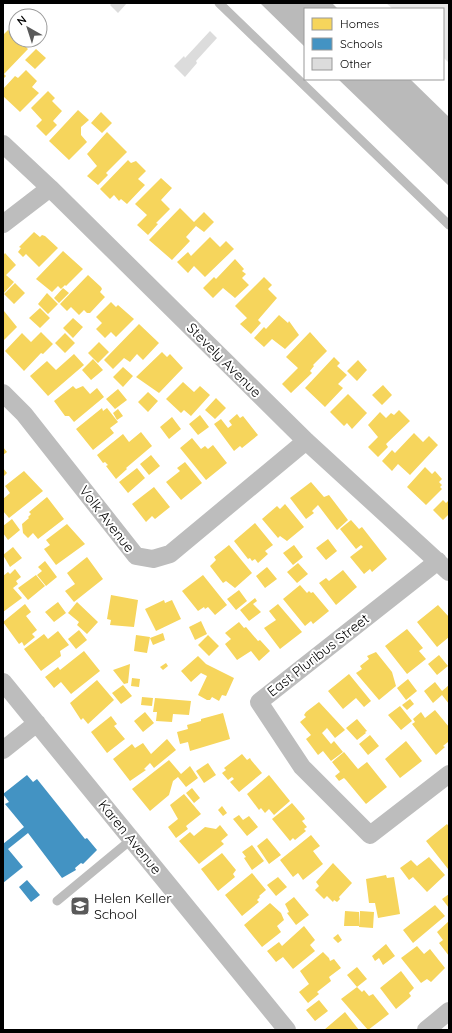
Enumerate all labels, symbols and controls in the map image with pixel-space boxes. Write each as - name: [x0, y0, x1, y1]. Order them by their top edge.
- north arrow: [8, 8, 48, 48]
- legend: [304, 8, 444, 80]
- text: N: [14, 12, 29, 28]
- text: Homes: [340, 16, 380, 31]
- text: Schools: [340, 36, 383, 51]
- text: Other: [340, 56, 372, 71]
- street label: Stevely Avenue: [183, 319, 265, 401]
- street label: Volk Avenue: [75, 482, 139, 556]
- street label: East Pluribus Street: [263, 609, 373, 700]
- street label: Karen Avenue: [94, 796, 166, 878]
- place label: Helen Keller School: [94, 889, 172, 923]
- school or university icon: Helen Keller School: [69, 895, 91, 917]

